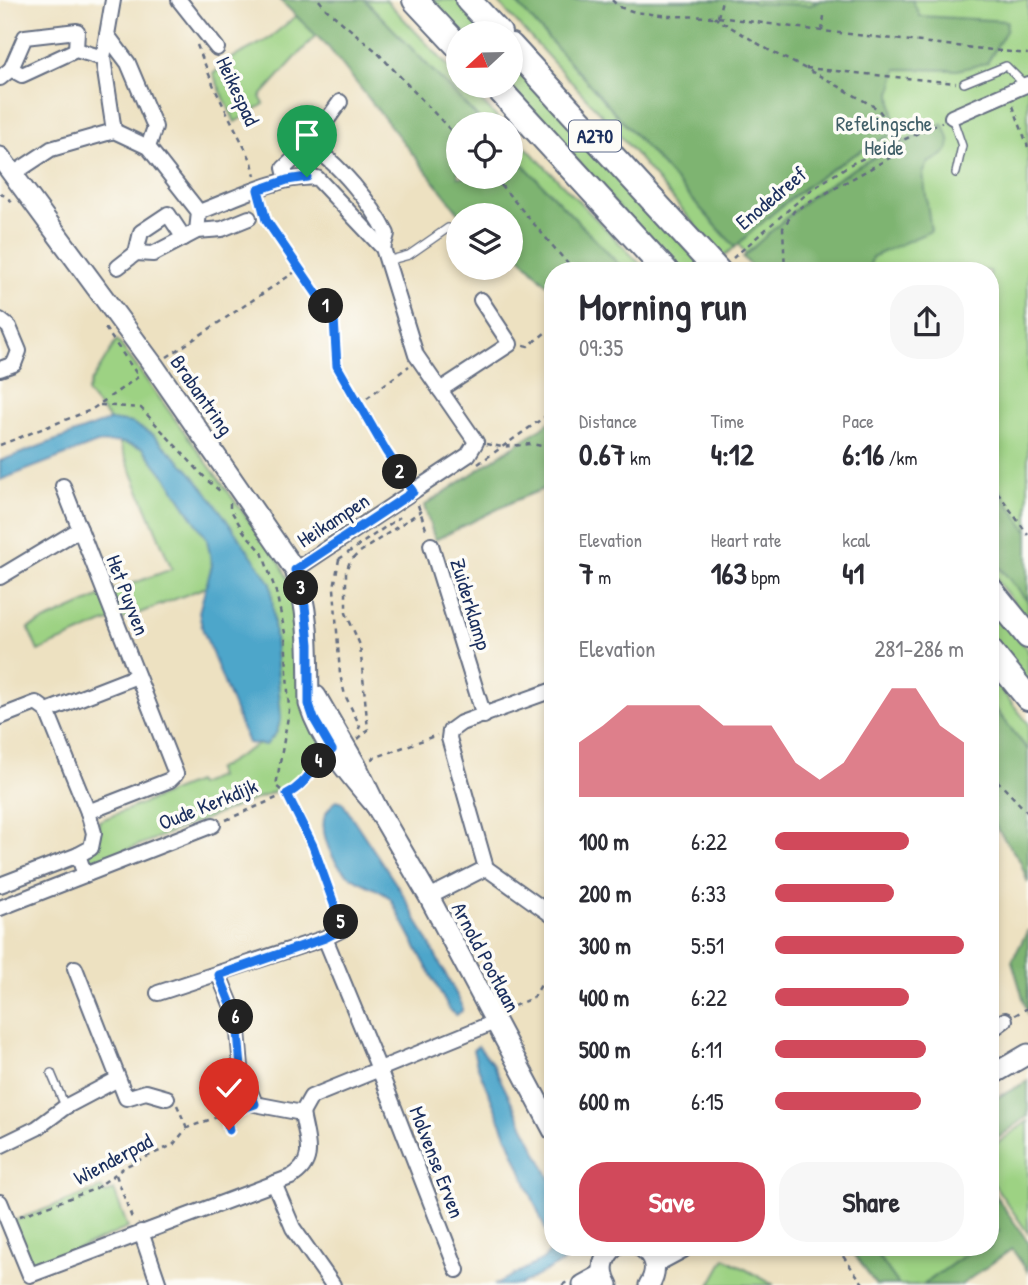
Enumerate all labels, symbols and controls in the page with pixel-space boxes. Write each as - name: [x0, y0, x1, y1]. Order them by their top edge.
- north arrow: [446, 21, 523, 98]
- map controls: [446, 21, 523, 280]
- street label: Heikespad: [209, 52, 267, 130]
- pin: [277, 105, 337, 177]
- park label: Refelingsche Heide: [836, 109, 932, 162]
- button: locate: [446, 112, 523, 189]
- icon: arrive: [288, 116, 326, 154]
- road number: A270: [569, 120, 621, 152]
- street label: Enodedreef: [729, 160, 813, 236]
- button: layers: [446, 203, 523, 280]
- text: Morning run: [579, 280, 747, 332]
- button: share: [890, 285, 964, 359]
- pin: 1: [308, 288, 344, 324]
- text: 1: [322, 292, 329, 318]
- text: 09:35: [579, 332, 623, 363]
- street label: Brabantring: [164, 349, 240, 441]
- text: Distance: [579, 408, 637, 434]
- text: Time: [711, 408, 744, 434]
- text: Pace: [842, 408, 874, 434]
- text: 0.67: [579, 434, 626, 474]
- text: 4:12: [711, 434, 754, 474]
- text: 6:16: [842, 434, 884, 474]
- text: km: [626, 445, 651, 471]
- text: /km: [884, 445, 917, 471]
- pin: 2: [382, 454, 418, 490]
- text: 2: [395, 458, 404, 484]
- street label: Heikampen: [291, 486, 375, 554]
- text: Elevation: [579, 527, 642, 553]
- text: Heart rate: [711, 527, 782, 553]
- text: kcal: [842, 527, 870, 553]
- street label: Het Puyven: [99, 551, 157, 639]
- text: 7: [579, 553, 594, 593]
- text: 163: [711, 553, 747, 593]
- text: 41: [842, 553, 864, 593]
- street label: Zuiderklamp: [443, 555, 499, 653]
- text: m: [594, 564, 611, 590]
- text: bpm: [747, 564, 780, 590]
- pin: 3: [284, 570, 318, 606]
- text: 3: [296, 574, 305, 600]
- text: Elevation: [579, 633, 655, 664]
- text: 281–286 m: [874, 633, 964, 664]
- pin: 4: [302, 744, 336, 778]
- text: 4: [315, 747, 322, 773]
- street label: Oude Kerkdijk: [154, 771, 262, 837]
- text: 100 m: [579, 826, 629, 857]
- text: 6:22: [691, 826, 727, 857]
- text: 200 m: [579, 878, 631, 909]
- text: 6:33: [691, 878, 726, 909]
- street label: Arnold Pootlaan: [445, 897, 527, 1017]
- pin: 5: [324, 904, 358, 940]
- text: 5: [336, 908, 345, 934]
- text: 300 m: [579, 930, 631, 961]
- text: 5:51: [691, 930, 724, 961]
- text: 400 m: [579, 982, 629, 1013]
- text: 6:22: [691, 982, 727, 1013]
- pin: 6: [218, 1000, 254, 1034]
- text: 6: [232, 1003, 239, 1029]
- text: 500 m: [579, 1034, 630, 1065]
- text: 6:11: [691, 1034, 722, 1065]
- pin: [199, 1058, 259, 1130]
- icon: check: [210, 1069, 248, 1107]
- text: 600 m: [579, 1086, 630, 1117]
- text: 6:15: [691, 1086, 724, 1117]
- street label: Molvense Erven: [402, 1102, 472, 1222]
- street label: Wienderpad: [68, 1126, 158, 1192]
- button: Save: [579, 1162, 765, 1242]
- button: Share: [779, 1162, 964, 1242]

